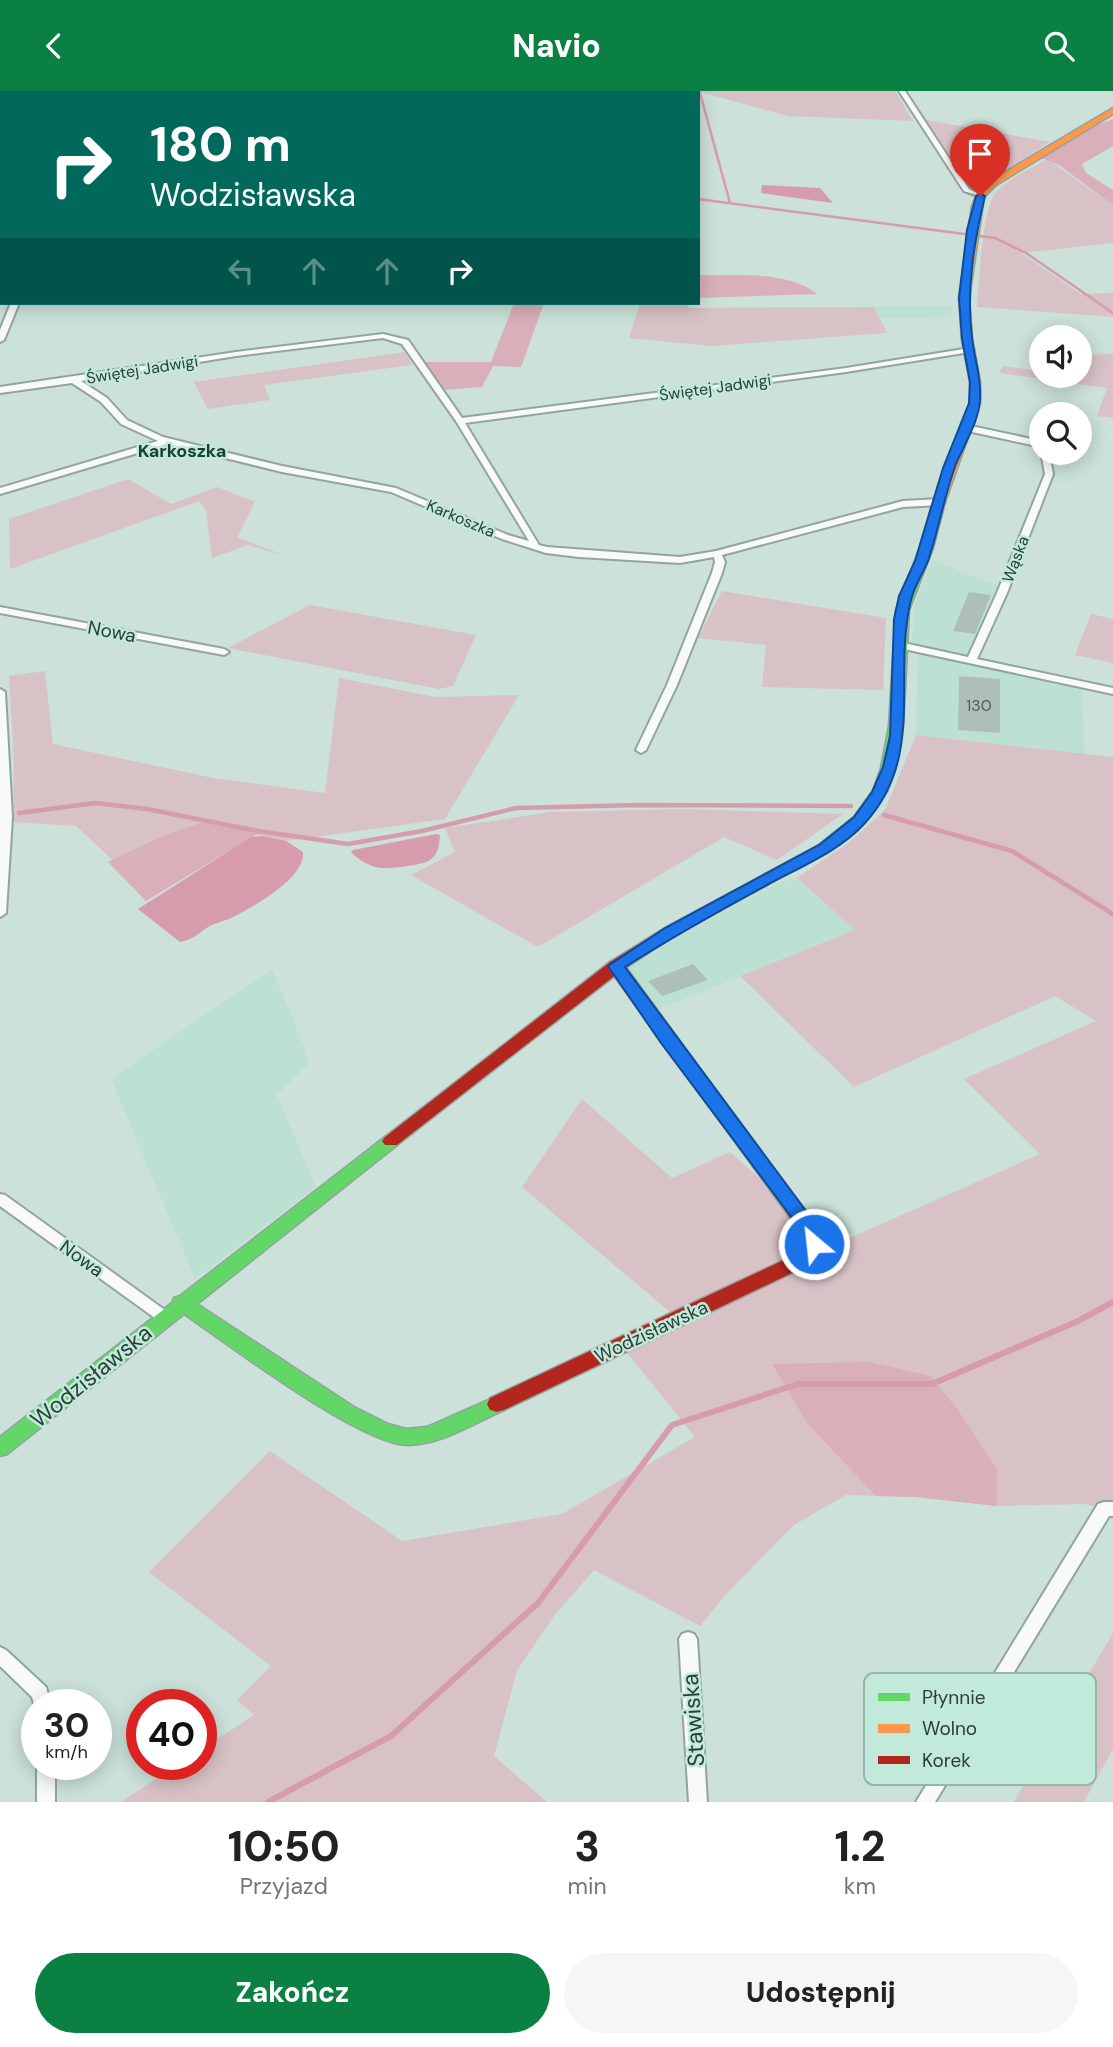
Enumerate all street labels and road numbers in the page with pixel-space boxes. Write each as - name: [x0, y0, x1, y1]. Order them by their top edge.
- street label: Świętej Jadwigi: [85, 350, 200, 389]
- street label: Świętej Jadwigi: [658, 369, 772, 406]
- street label: Karkoszka: [423, 495, 498, 542]
- street label: Wąska: [997, 533, 1034, 585]
- street label: Nowa: [86, 615, 138, 648]
- street label: Nowa: [55, 1234, 109, 1283]
- street label: Wodzisławska: [591, 1294, 712, 1369]
- street label: Wodzisławska: [24, 1318, 158, 1434]
- street label: Stawiska: [675, 1672, 711, 1768]

